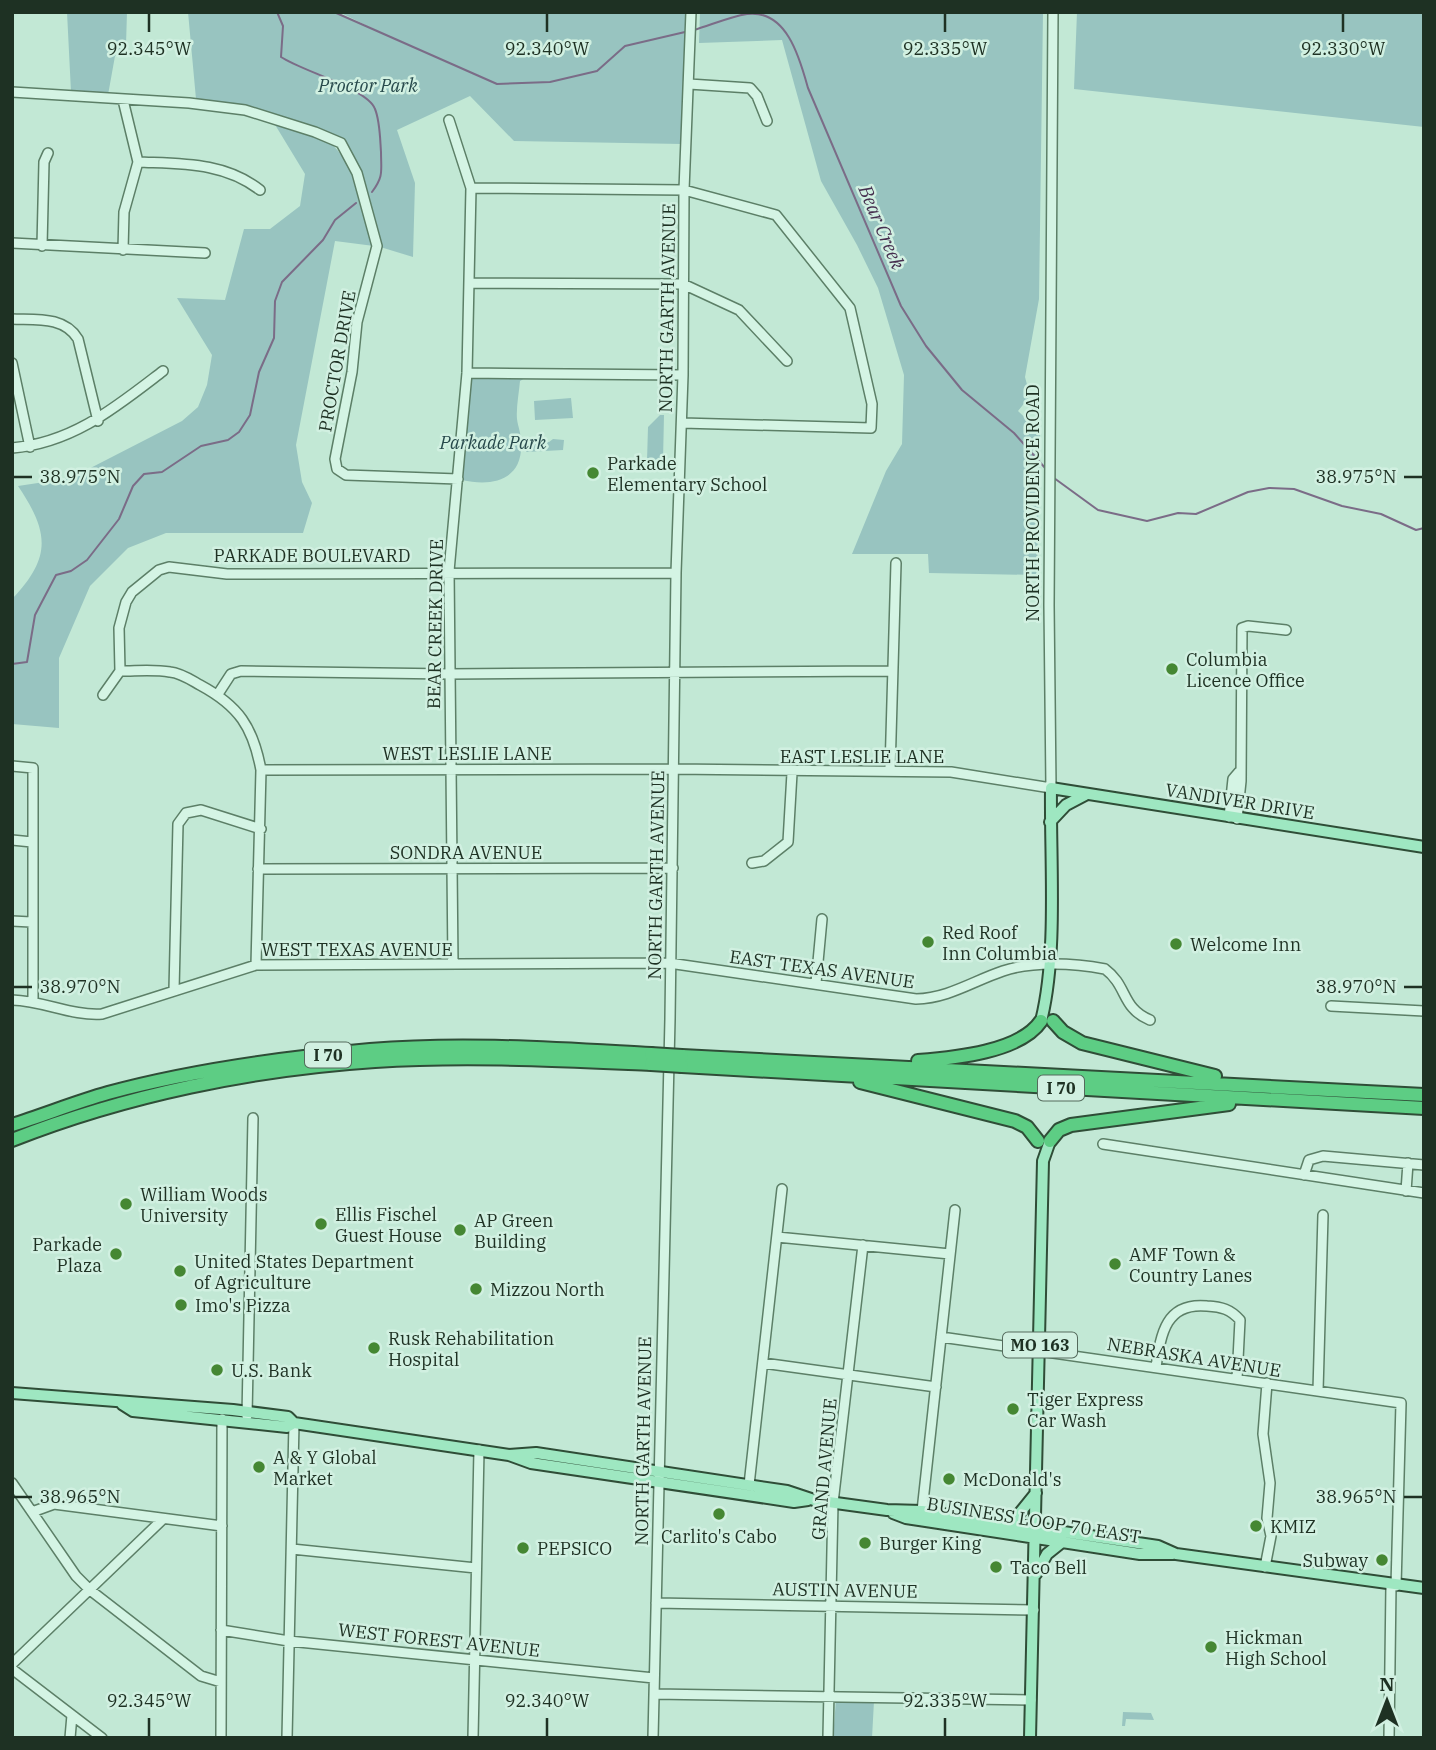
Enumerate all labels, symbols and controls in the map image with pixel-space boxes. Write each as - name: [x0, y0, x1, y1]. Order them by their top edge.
- text: 92.345°W: [107, 37, 192, 60]
- text: 92.340°W: [505, 37, 590, 60]
- text: 92.335°W: [903, 37, 988, 60]
- text: 92.330°W: [1301, 37, 1386, 60]
- park label: Proctor Park: [317, 74, 418, 97]
- water label: Bear Creek: [853, 180, 911, 274]
- street label: NORTH GARTH AVENUE: [654, 203, 680, 413]
- street label: PROCTOR DRIVE: [313, 288, 361, 434]
- street label: NORTH PROVIDENCE ROAD: [1021, 384, 1044, 622]
- park label: Parkade Park: [439, 431, 547, 454]
- place label: Parkade Elementary School: [607, 452, 767, 496]
- text: 38.975°N: [39, 465, 121, 488]
- marker: Parkade Elementary School: [585, 465, 601, 481]
- text: 38.975°N: [1315, 465, 1397, 488]
- street label: BEAR CREEK DRIVE: [422, 539, 448, 709]
- street label: PARKADE BOULEVARD: [214, 544, 410, 567]
- place label: Columbia Licence Office: [1186, 648, 1305, 692]
- marker: Columbia Licence Office: [1164, 661, 1180, 677]
- street label: WEST LESLIE LANE: [382, 742, 552, 765]
- street label: EAST LESLIE LANE: [780, 745, 944, 768]
- street label: NORTH GARTH AVENUE: [643, 770, 669, 980]
- street label: VANDIVER DRIVE: [1164, 778, 1316, 824]
- street label: SONDRA AVENUE: [390, 841, 542, 864]
- place label: Red Roof Inn Columbia: [942, 921, 1057, 965]
- place label: Welcome Inn: [1190, 933, 1301, 956]
- marker: Red Roof Inn Columbia: [920, 934, 936, 950]
- marker: Welcome Inn: [1168, 936, 1184, 952]
- street label: WEST TEXAS AVENUE: [261, 938, 453, 961]
- street label: EAST TEXAS AVENUE: [728, 945, 916, 993]
- text: 38.970°N: [39, 975, 121, 998]
- text: 38.970°N: [1315, 975, 1397, 998]
- road number: I 70: [305, 1042, 351, 1068]
- road number: I 70: [1038, 1076, 1084, 1100]
- place label: William Woods University: [140, 1183, 267, 1227]
- marker: William Woods University: [118, 1196, 134, 1212]
- place label: Ellis Fischel Guest House: [335, 1203, 442, 1247]
- place label: AP Green Building: [474, 1209, 554, 1253]
- marker: Ellis Fischel Guest House: [313, 1216, 329, 1232]
- marker: AP Green Building: [452, 1222, 468, 1238]
- place label: Parkade Plaza: [32, 1233, 102, 1277]
- place label: AMF Town & Country Lanes: [1129, 1243, 1252, 1287]
- marker: Parkade Plaza: [108, 1246, 124, 1262]
- place label: United States Department of Agriculture: [194, 1250, 414, 1294]
- marker: AMF Town & Country Lanes: [1107, 1256, 1123, 1272]
- marker: United States Department of Agriculture: [172, 1263, 188, 1279]
- place label: Mizzou North: [490, 1278, 605, 1301]
- marker: Mizzou North: [468, 1281, 484, 1297]
- place label: Imo's Pizza: [195, 1294, 291, 1317]
- marker: Imo's Pizza: [173, 1297, 189, 1313]
- place label: Rusk Rehabilitation Hospital: [388, 1327, 554, 1371]
- road number: MO 163: [1003, 1332, 1077, 1358]
- street label: NEBRASKA AVENUE: [1105, 1332, 1283, 1382]
- street label: NORTH GARTH AVENUE: [630, 1336, 656, 1546]
- marker: Rusk Rehabilitation Hospital: [366, 1340, 382, 1356]
- place label: U.S. Bank: [231, 1359, 312, 1382]
- marker: U.S. Bank: [209, 1362, 225, 1378]
- place label: Tiger Express Car Wash: [1027, 1388, 1144, 1432]
- street label: GRAND AVENUE: [806, 1397, 842, 1541]
- marker: Tiger Express Car Wash: [1005, 1401, 1021, 1417]
- place label: A & Y Global Market: [273, 1446, 377, 1490]
- marker: A & Y Global Market: [251, 1459, 267, 1475]
- place label: McDonald's: [963, 1468, 1062, 1491]
- marker: McDonald's: [941, 1471, 957, 1487]
- text: 38.965°N: [39, 1485, 121, 1508]
- text: 38.965°N: [1315, 1485, 1397, 1508]
- street label: BUSINESS LOOP 70 EAST: [925, 1492, 1143, 1548]
- marker: Carlito's Cabo: [711, 1506, 727, 1522]
- place label: KMIZ: [1270, 1515, 1316, 1538]
- marker: KMIZ: [1248, 1518, 1264, 1534]
- place label: Carlito's Cabo: [661, 1525, 777, 1548]
- place label: Burger King: [879, 1532, 981, 1555]
- marker: Burger King: [857, 1535, 873, 1551]
- place label: PEPSICO: [537, 1537, 612, 1560]
- marker: PEPSICO: [515, 1540, 531, 1556]
- place label: Subway: [1302, 1549, 1368, 1572]
- marker: Subway: [1374, 1552, 1390, 1568]
- place label: Taco Bell: [1010, 1556, 1087, 1579]
- marker: Taco Bell: [988, 1559, 1004, 1575]
- street label: AUSTIN AVENUE: [772, 1577, 918, 1603]
- street label: WEST FOREST AVENUE: [337, 1618, 541, 1662]
- place label: Hickman High School: [1225, 1626, 1327, 1670]
- marker: Hickman High School: [1203, 1639, 1219, 1655]
- north arrow: [1352, 1666, 1422, 1736]
- text: N: [1379, 1672, 1395, 1696]
- text: 92.345°W: [107, 1689, 192, 1712]
- text: 92.340°W: [505, 1689, 590, 1712]
- text: 92.335°W: [903, 1689, 988, 1712]

